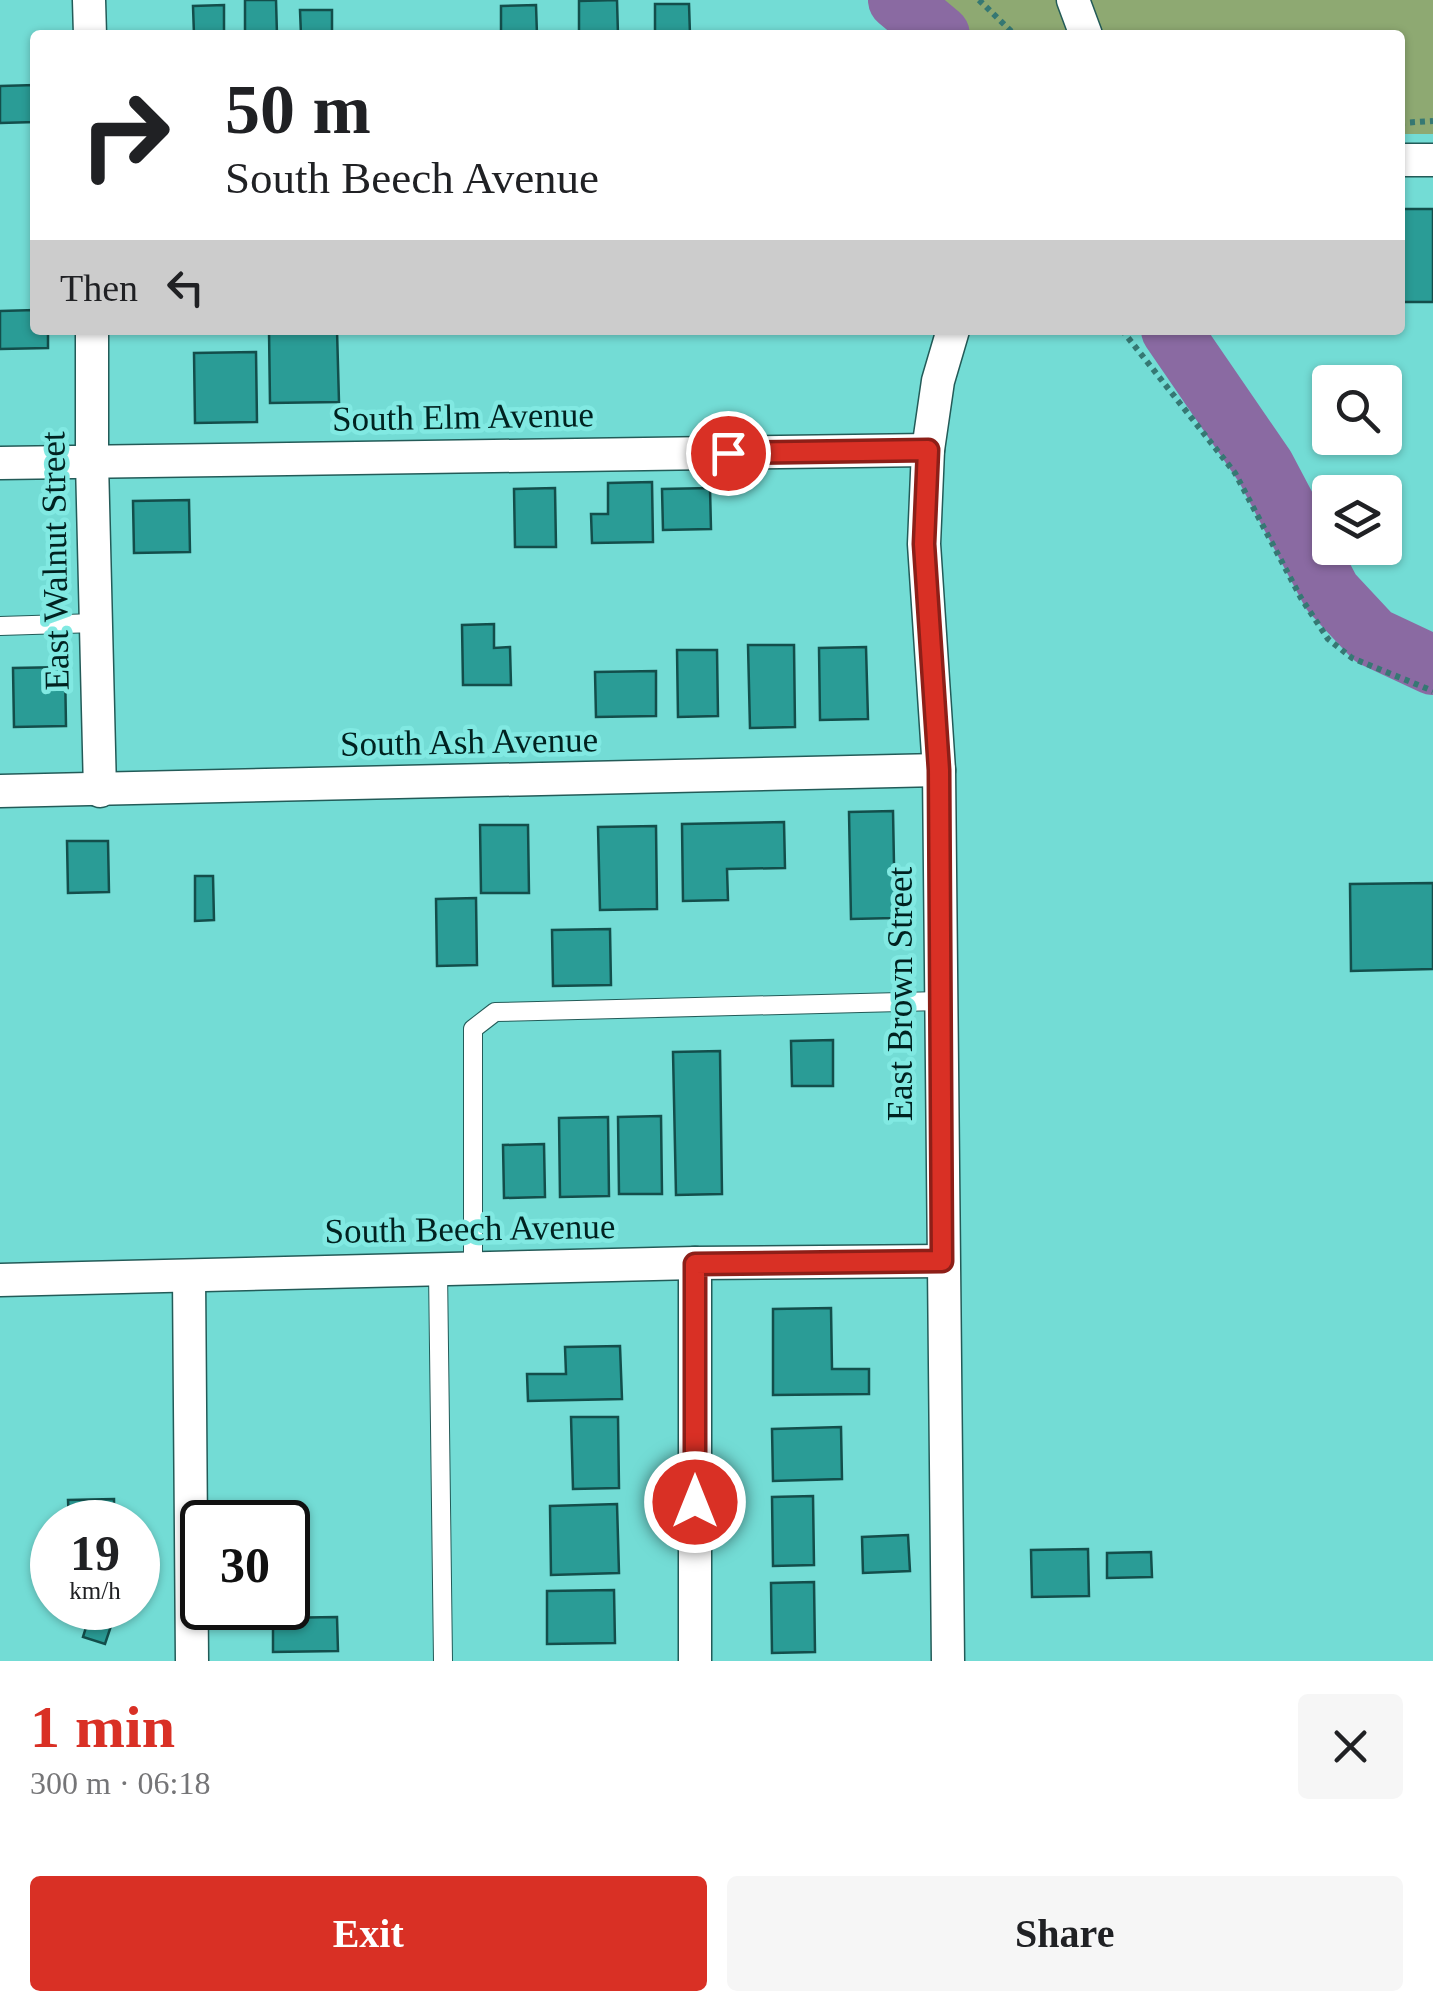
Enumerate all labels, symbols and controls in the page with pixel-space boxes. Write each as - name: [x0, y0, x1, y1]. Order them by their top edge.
- icon: right: [60, 70, 190, 200]
- text: 50 m: [225, 71, 371, 148]
- text: South Beech Avenue: [225, 153, 599, 203]
- icon: left: [158, 260, 213, 315]
- text: Then: [60, 267, 138, 309]
- map controls: [1312, 365, 1402, 565]
- button: search: [1312, 365, 1402, 455]
- street label: South Elm Avenue: [332, 395, 594, 439]
- pin: [686, 411, 771, 496]
- icon: arrive: [701, 426, 756, 481]
- street label: East Walnut Street: [33, 431, 77, 691]
- button: layers: [1312, 475, 1402, 565]
- street label: South Ash Avenue: [340, 720, 598, 764]
- street label: East Brown Street: [881, 866, 920, 1121]
- street label: South Beech Avenue: [324, 1207, 616, 1251]
- position arrow: [643, 1450, 747, 1554]
- speed limit sign: 30: [180, 1500, 310, 1630]
- text: 19: [70, 1525, 120, 1581]
- text: km/h: [69, 1577, 121, 1604]
- text: 1 min: [30, 1694, 175, 1760]
- button: close: [1298, 1694, 1403, 1799]
- text: 300 m · 06:18: [30, 1765, 210, 1801]
- button: Exit: [30, 1876, 707, 1991]
- button: Share: [727, 1876, 1403, 1991]

